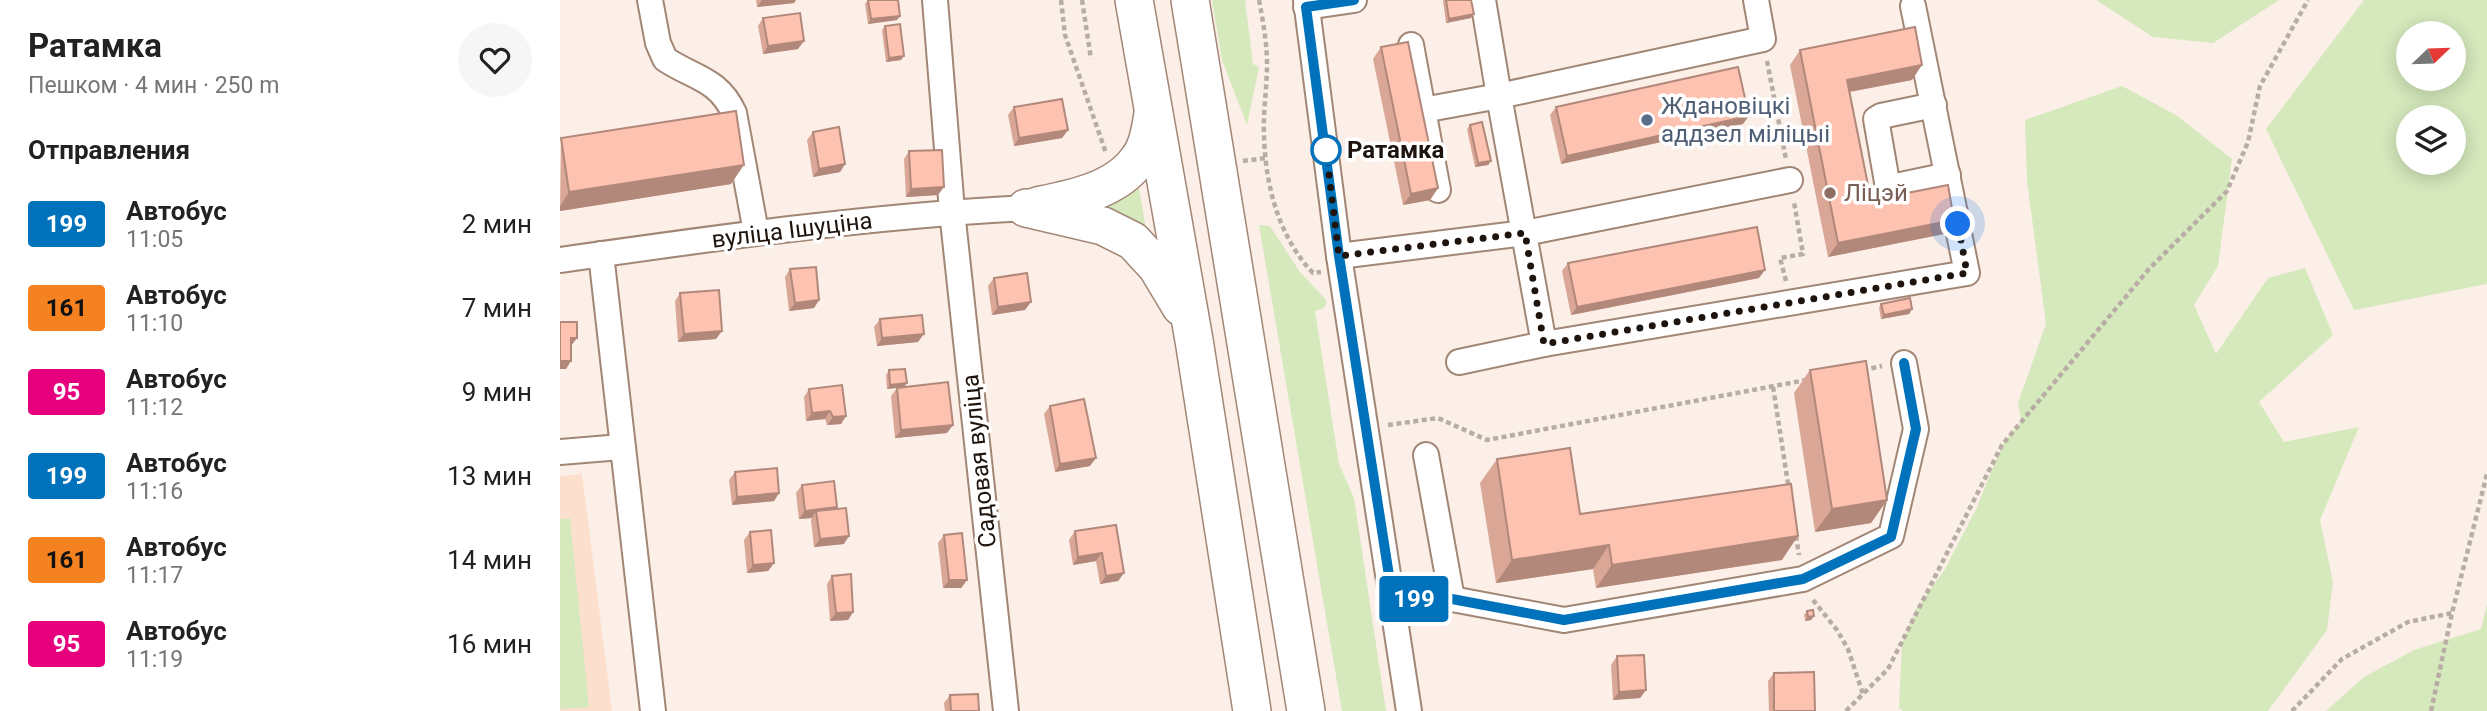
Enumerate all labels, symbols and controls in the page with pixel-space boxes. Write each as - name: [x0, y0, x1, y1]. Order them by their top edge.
- north arrow: [2396, 21, 2466, 91]
- map controls: [2396, 21, 2466, 175]
- button: heart: [458, 23, 532, 97]
- text: Ратамка: [28, 26, 162, 65]
- text: Пешком · 4 мин · 250 m: [28, 72, 279, 99]
- place label: Ждановіцкі аддзел міліцыі: [1661, 92, 1830, 148]
- button: layers: [2396, 105, 2466, 175]
- marker: Ждановіцкі аддзел міліцыі: [1639, 112, 1655, 128]
- text: Отправления: [28, 135, 190, 165]
- marker: Ратамка: [1311, 135, 1341, 165]
- place label: Ратамка: [1347, 136, 1445, 164]
- place label: Ліцэй: [1844, 179, 1908, 207]
- marker: Ліцэй: [1822, 185, 1838, 201]
- text: Автобус: [126, 196, 227, 226]
- street label: вуліца Ішуціна: [710, 206, 874, 254]
- your location: [1940, 206, 1975, 241]
- text: 2 мин: [462, 209, 532, 239]
- text: 199: [46, 210, 87, 238]
- text: 11:05: [126, 226, 183, 253]
- text: Автобус: [126, 280, 227, 310]
- text: 7 мин: [462, 293, 532, 323]
- text: 161: [46, 294, 87, 322]
- text: 11:10: [126, 310, 183, 337]
- text: Автобус: [126, 364, 227, 394]
- street label: Садовая вуліца: [956, 373, 1002, 549]
- text: 9 мин: [462, 377, 532, 407]
- text: 95: [53, 378, 80, 406]
- text: 11:12: [126, 394, 183, 421]
- text: Автобус: [126, 448, 227, 478]
- text: 13 мин: [447, 461, 532, 491]
- text: 199: [46, 462, 87, 490]
- text: 11:16: [126, 478, 183, 505]
- text: Автобус: [126, 532, 227, 562]
- text: 14 мин: [447, 545, 532, 575]
- text: 161: [46, 546, 87, 574]
- text: 11:17: [126, 562, 183, 589]
- line badge: 199: [1374, 576, 1454, 622]
- text: 199: [1393, 585, 1435, 613]
- text: Автобус: [126, 616, 227, 646]
- text: 16 мин: [447, 629, 532, 659]
- text: 95: [53, 630, 80, 658]
- text: 11:19: [126, 646, 183, 673]

